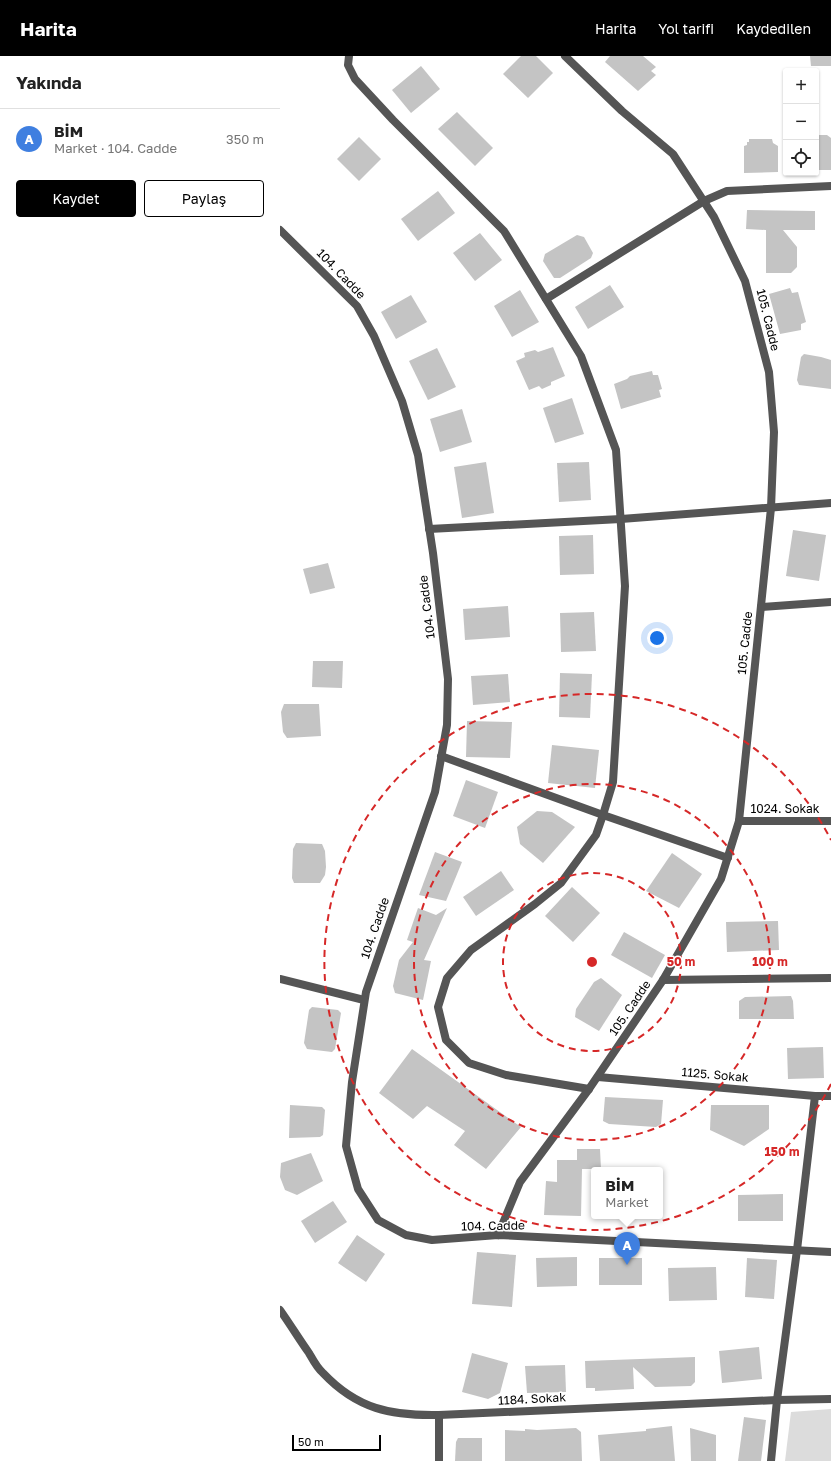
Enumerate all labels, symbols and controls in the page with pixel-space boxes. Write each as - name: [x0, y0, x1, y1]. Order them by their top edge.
- text: Harita: [20, 17, 77, 40]
- text: Harita: [595, 20, 636, 37]
- text: Yol tarifi: [658, 20, 714, 37]
- text: Kaydedilen: [736, 20, 811, 37]
- map controls: [783, 68, 819, 176]
- button: +: [783, 68, 819, 104]
- text: Yakında: [16, 72, 82, 93]
- button: −: [783, 104, 819, 140]
- text: BİM: [54, 122, 83, 140]
- text: A: [24, 131, 34, 147]
- text: 350 m: [226, 131, 264, 147]
- text: Market · 104. Cadde: [54, 140, 177, 156]
- button: locate: [783, 140, 819, 176]
- button: Kaydet: [16, 180, 136, 217]
- button: Paylaş: [144, 180, 264, 217]
- street label: 104. Cadde: [314, 245, 369, 302]
- street label: 105. Cadde: [754, 287, 783, 353]
- street label: 104. Cadde: [415, 574, 438, 640]
- street label: 105. Cadde: [734, 611, 755, 675]
- your location: [647, 628, 667, 648]
- street label: 1024. Sokak: [750, 801, 820, 816]
- street label: 104. Cadde: [357, 895, 392, 960]
- text: 50 m: [667, 954, 695, 969]
- text: 100 m: [752, 954, 788, 969]
- centre of rings: [585, 955, 599, 969]
- street label: 105. Cadde: [606, 977, 654, 1038]
- street label: 1125. Sokak: [681, 1064, 749, 1085]
- text: 150 m: [765, 1144, 799, 1159]
- popup: [591, 1167, 663, 1219]
- text: BİM: [605, 1176, 634, 1194]
- text: Market: [605, 1194, 649, 1210]
- street label: 104. Cadde: [461, 1217, 525, 1234]
- pin: A: [614, 1232, 640, 1265]
- street label: 1184. Sokak: [498, 1389, 567, 1408]
- scale bar: [292, 1433, 381, 1452]
- text: 50 m: [298, 1435, 324, 1448]

